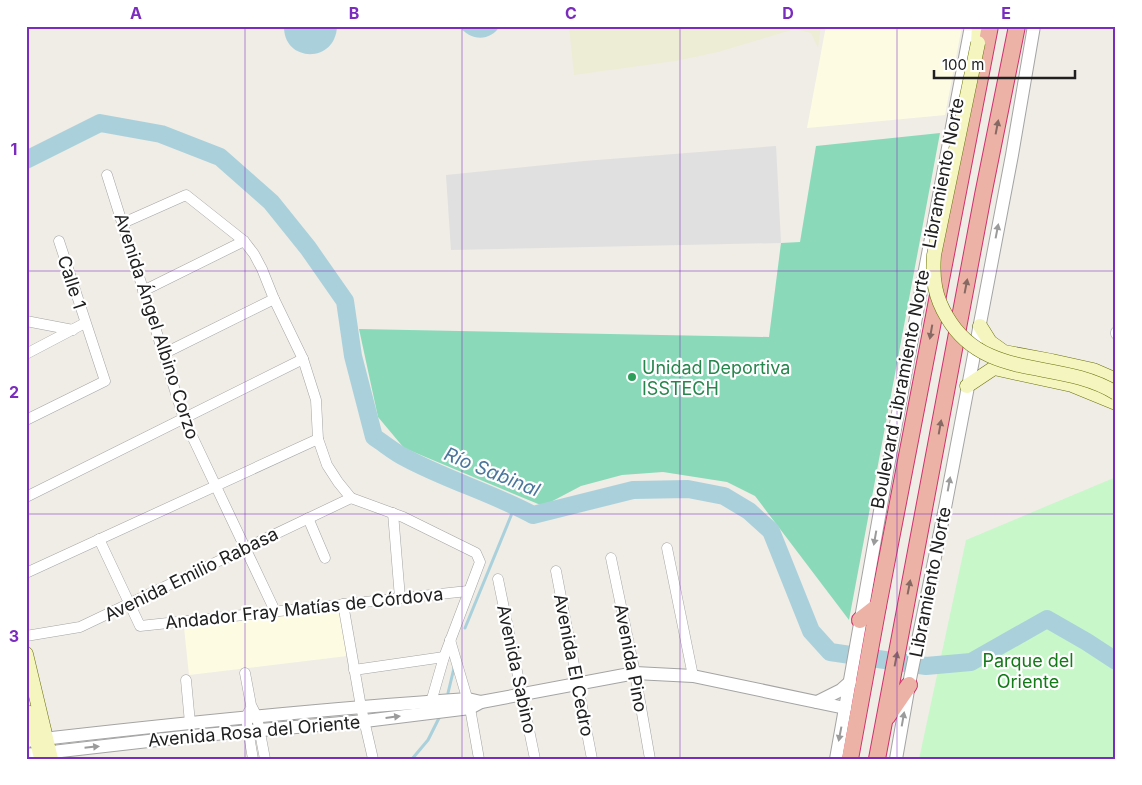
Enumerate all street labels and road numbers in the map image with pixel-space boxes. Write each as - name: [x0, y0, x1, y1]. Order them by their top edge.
- street label: Libramiento Norte: [918, 96, 968, 250]
- street label: Avenida Ángel Albino Corzo: [110, 210, 204, 442]
- street label: Calle 1: [54, 253, 90, 311]
- street label: Boulevard Libramiento Norte: [866, 268, 934, 510]
- street label: Libramiento Norte: [905, 505, 955, 659]
- street label: Avenida Emilio Rabasa: [101, 523, 281, 625]
- street label: Andador Fray Matías de Córdova: [164, 583, 444, 633]
- street label: Avenida El Cedro: [550, 592, 598, 738]
- street label: Avenida Pino: [610, 602, 652, 714]
- street label: Avenida Sabino: [493, 603, 541, 735]
- street label: Avenida Rosa del Oriente: [147, 711, 361, 751]

